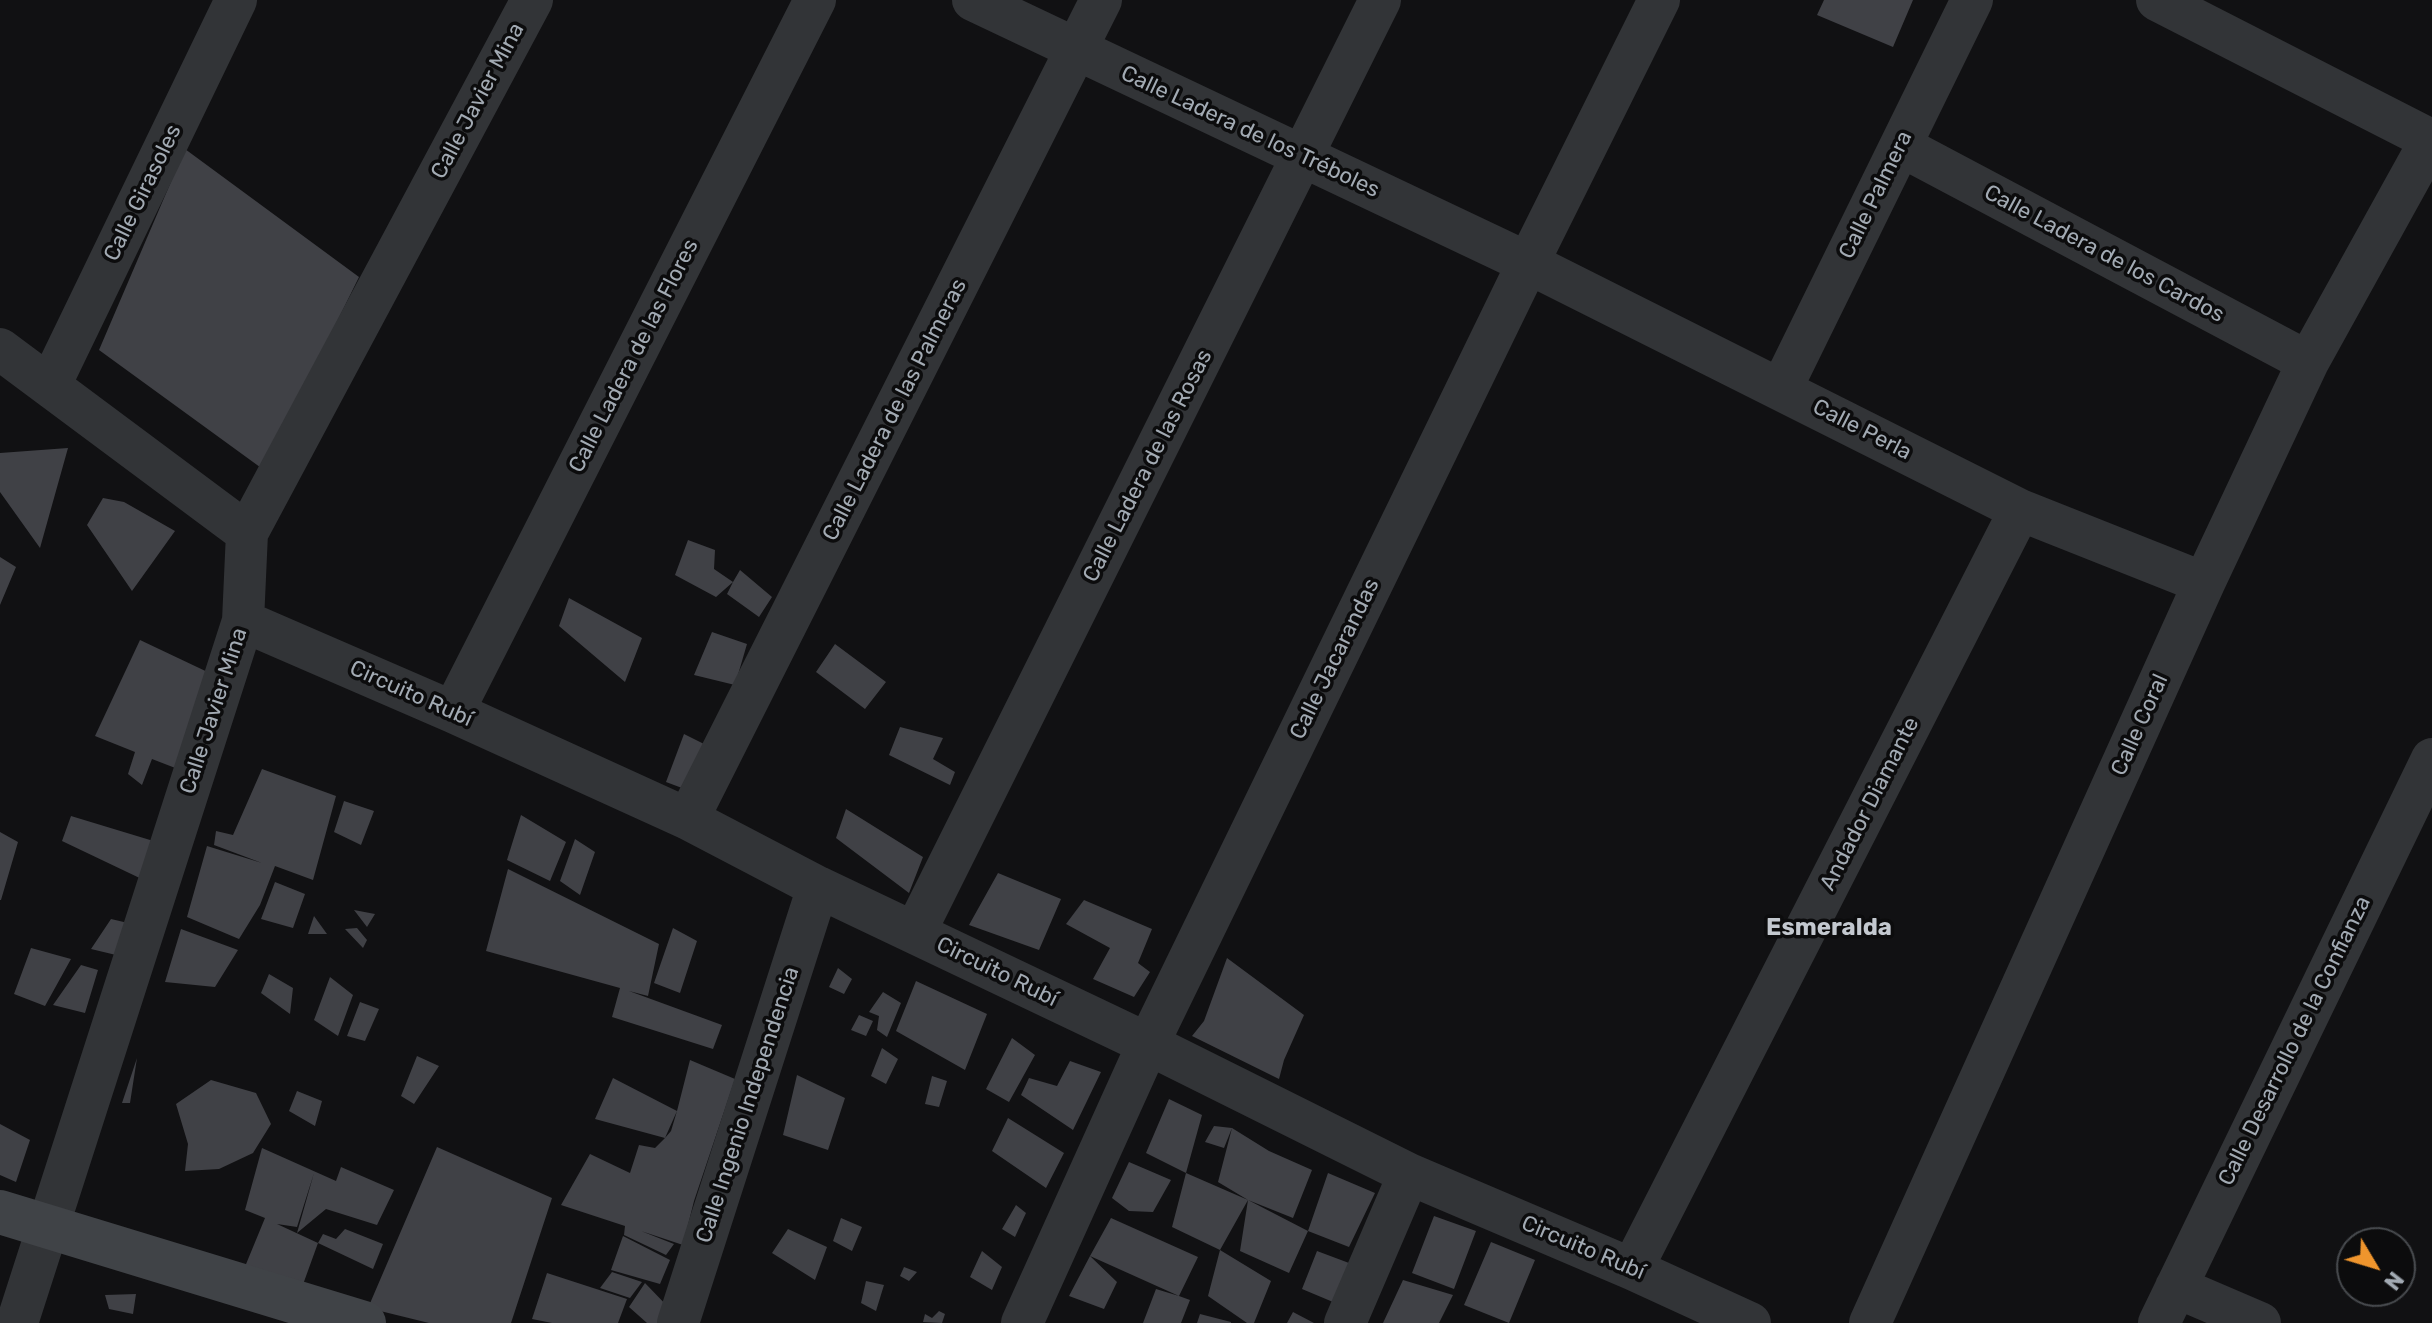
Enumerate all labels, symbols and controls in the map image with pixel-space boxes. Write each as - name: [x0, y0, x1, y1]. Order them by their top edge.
- street label: Calle Javier Mina: [426, 19, 530, 183]
- street label: Calle Ladera de los Tréboles: [1117, 60, 1383, 204]
- street label: Calle Girasoles: [99, 120, 187, 266]
- street label: Calle Palmera: [1834, 127, 1918, 263]
- street label: Calle Ladera de los Cardos: [1979, 179, 2229, 329]
- street label: Calle Ladera de las Flores: [564, 235, 704, 477]
- street label: Calle Ladera de las Palmeras: [817, 275, 973, 545]
- street label: Calle Ladera de las Rosas: [1078, 345, 1218, 587]
- street label: Calle Perla: [1808, 394, 1916, 466]
- street label: Calle Jacarandas: [1285, 574, 1385, 744]
- street label: Calle Javier Mina: [175, 625, 253, 797]
- street label: Circuito Rubí: [346, 655, 476, 733]
- street label: Calle Coral: [2106, 670, 2174, 780]
- street label: Andador Diamante: [1815, 713, 1925, 895]
- street label: Calle Desarrollo de la Confianza: [2213, 892, 2377, 1190]
- district label: Esmeralda: [1766, 914, 1892, 942]
- street label: Circuito Rubí: [932, 931, 1062, 1013]
- street label: Calle Ingenio Independencia: [691, 964, 805, 1246]
- street label: Circuito Rubí: [1517, 1210, 1649, 1286]
- north arrow: [2336, 1227, 2416, 1307]
- text: N: [2378, 1266, 2409, 1295]

